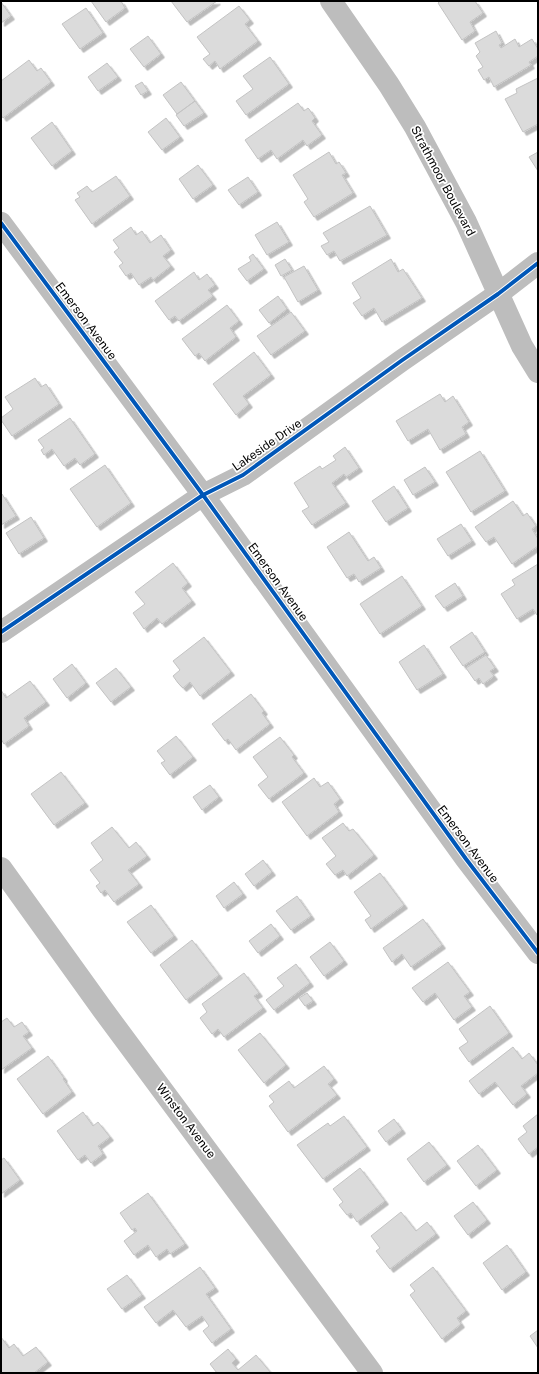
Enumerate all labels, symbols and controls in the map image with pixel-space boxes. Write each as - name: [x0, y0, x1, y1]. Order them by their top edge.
- street label: Strathmoor Boulevard: [408, 124, 478, 238]
- street label: Emerson Avenue: [52, 280, 120, 363]
- street label: Lakeside Drive: [230, 416, 304, 474]
- street label: Emerson Avenue: [245, 540, 311, 624]
- street label: Emerson Avenue: [434, 803, 502, 886]
- street label: Winston Avenue: [153, 1081, 219, 1161]

